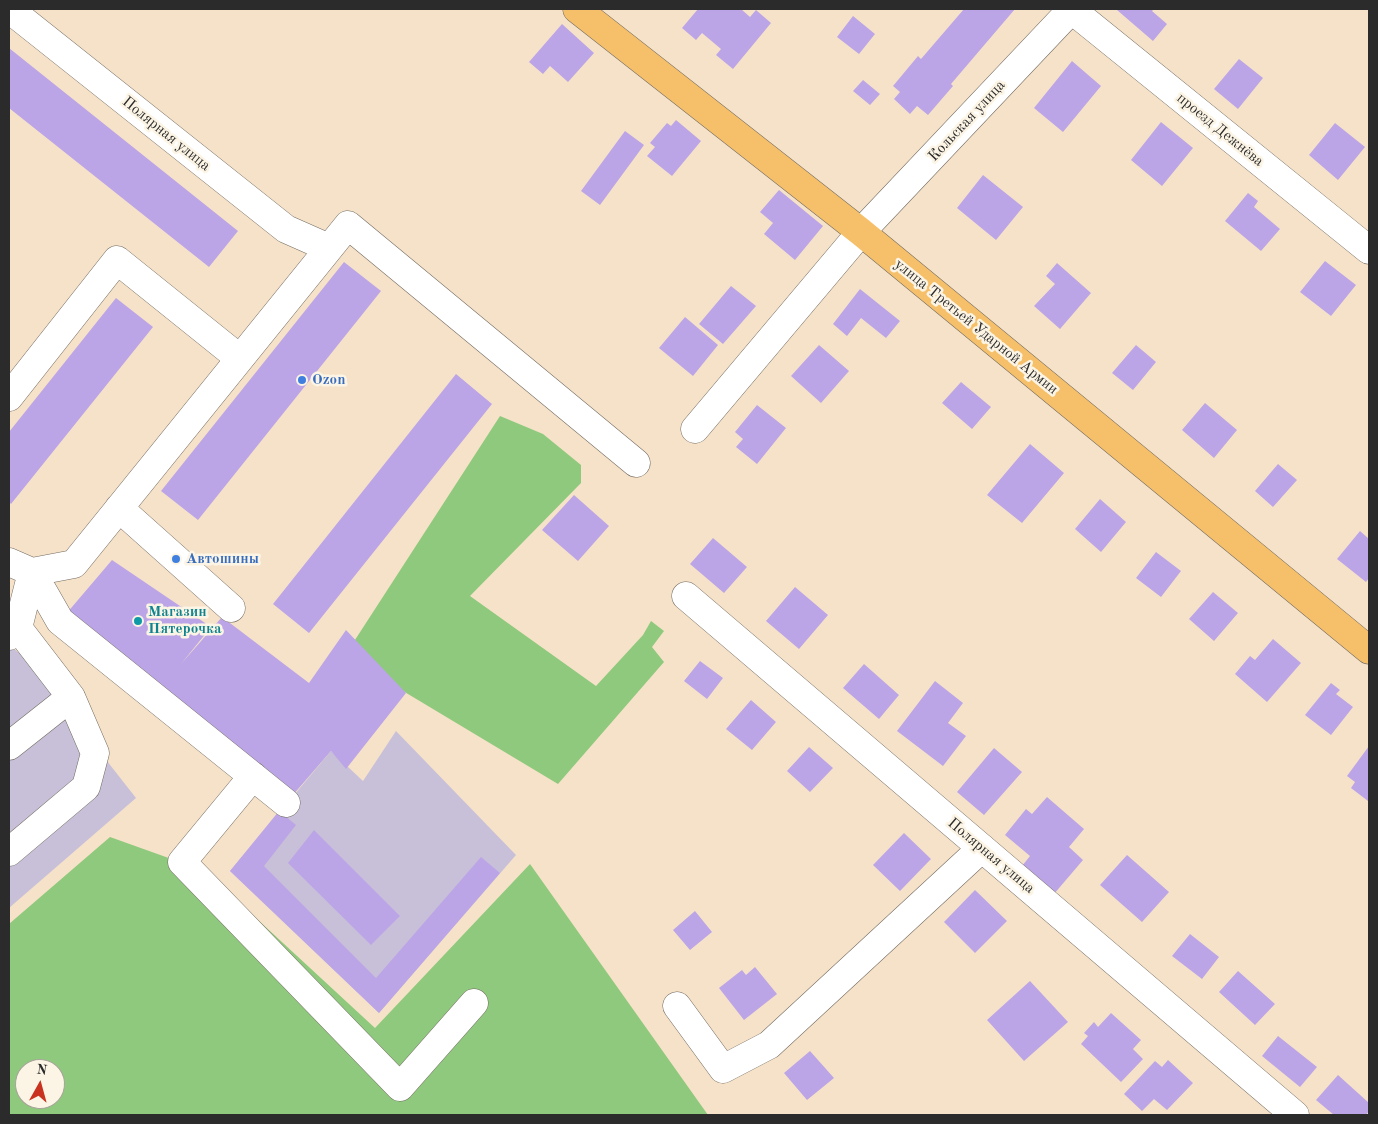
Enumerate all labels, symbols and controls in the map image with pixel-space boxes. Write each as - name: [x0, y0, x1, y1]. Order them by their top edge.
- street label: Кольская улица: [925, 77, 1009, 165]
- street label: проезд Дежнёва: [1173, 89, 1267, 171]
- street label: Полярная улица: [118, 93, 214, 175]
- street label: улица Третьей Ударной Армии: [891, 255, 1061, 399]
- place label: Ozon: [312, 371, 345, 389]
- marker: Ozon: [296, 374, 308, 386]
- place label: Автошины: [186, 550, 259, 568]
- marker: Автошины: [170, 553, 182, 565]
- place label: Магазин Пятерочка: [148, 603, 222, 638]
- marker: Магазин Пятерочка: [132, 615, 144, 627]
- street label: Полярная улица: [944, 814, 1038, 898]
- north arrow: [15, 1059, 65, 1109]
- text: N: [36, 1063, 48, 1078]

